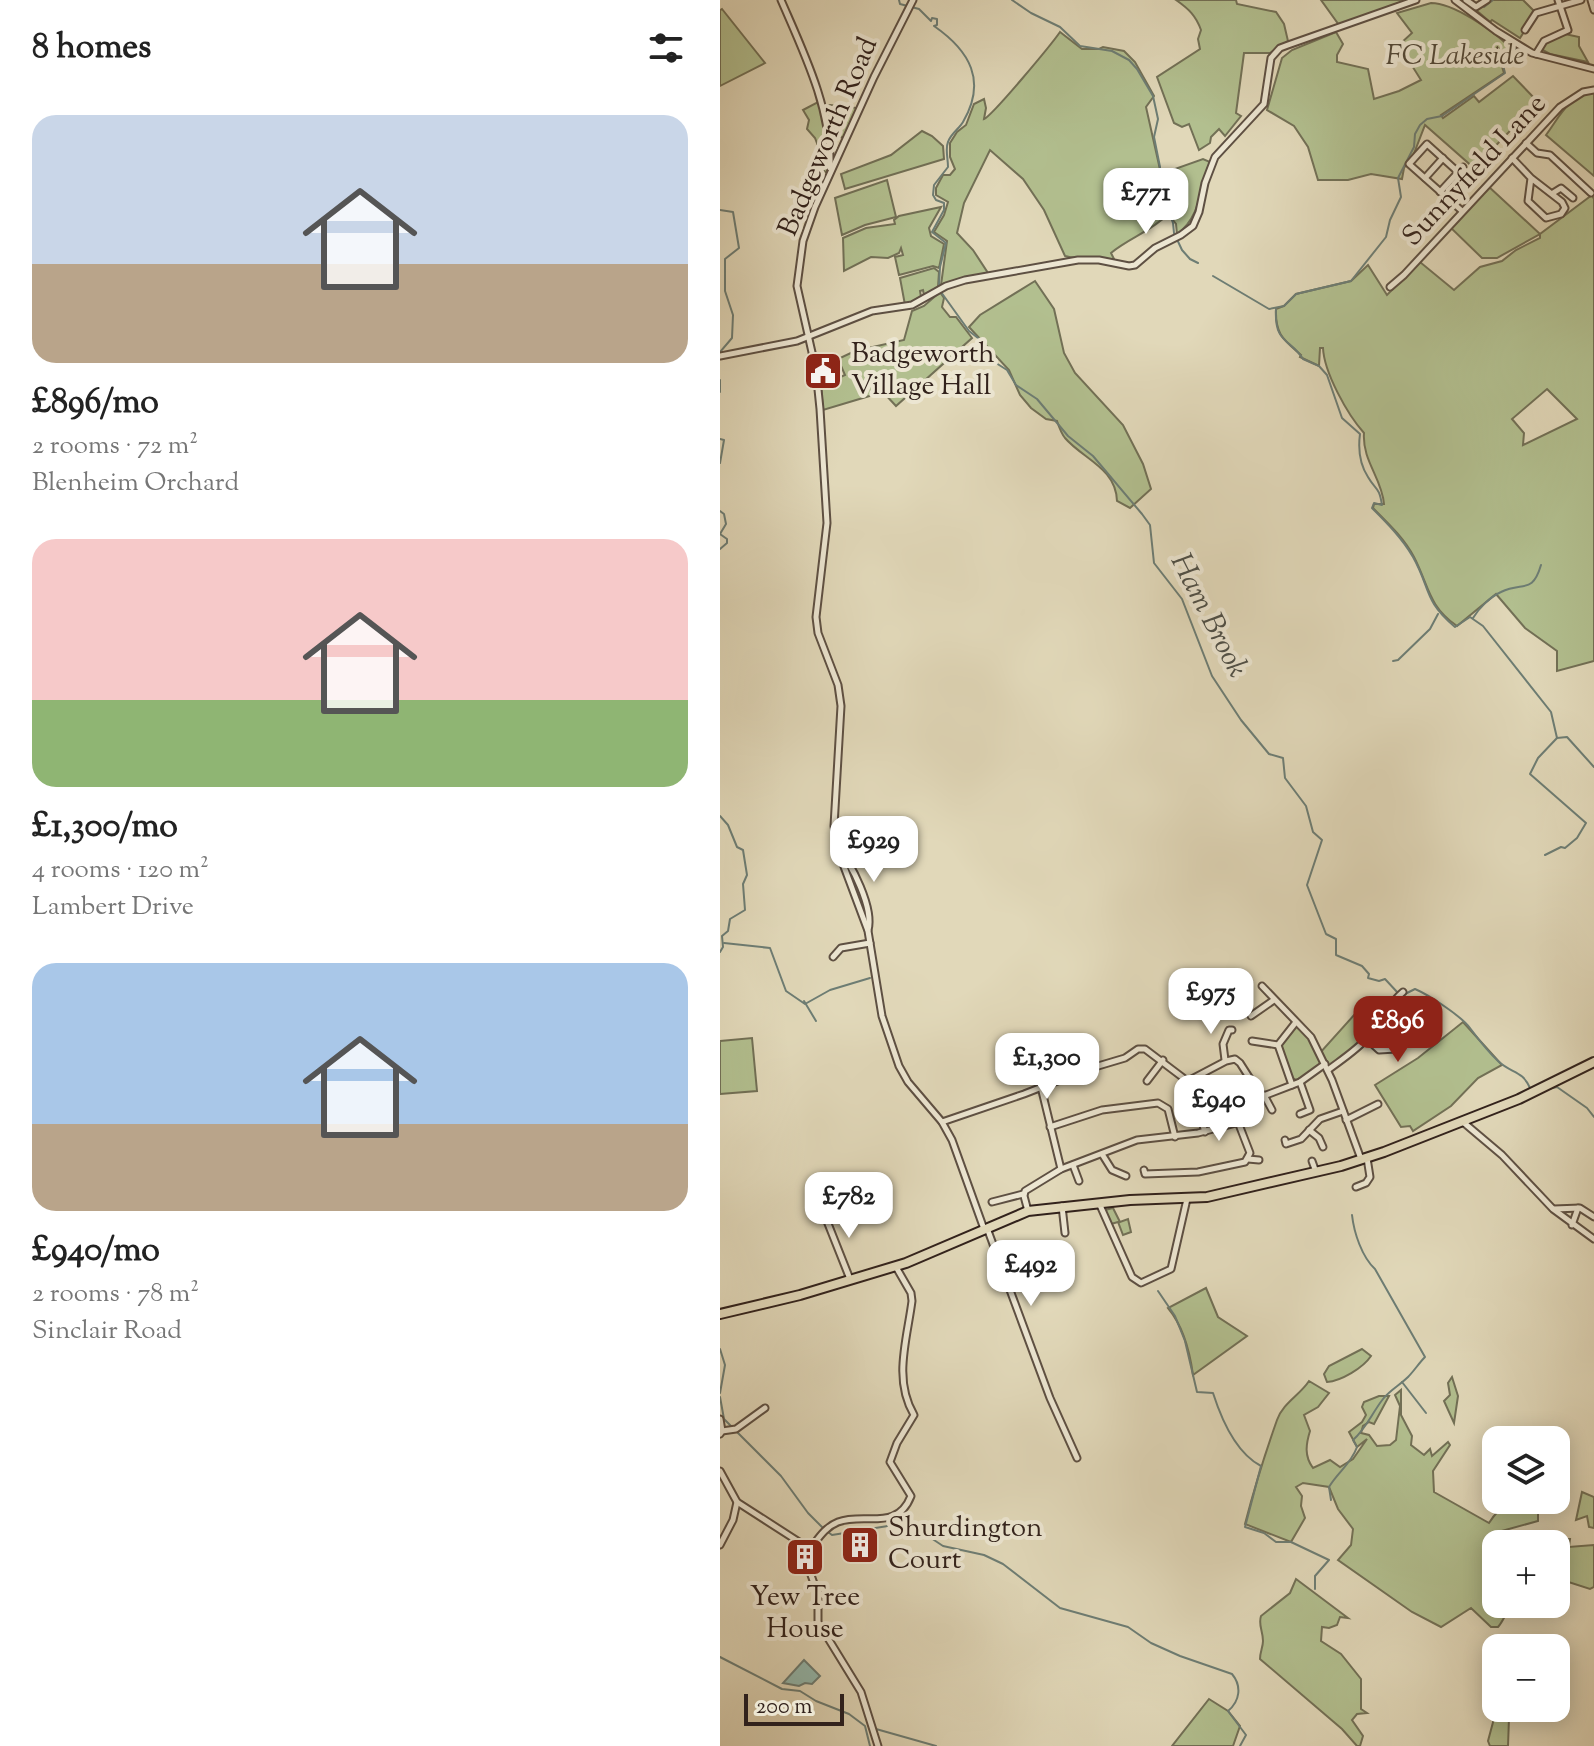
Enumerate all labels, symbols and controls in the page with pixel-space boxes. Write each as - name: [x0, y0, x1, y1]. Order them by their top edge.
- text: 8 homes: [32, 24, 151, 73]
- icon: filters: [644, 26, 688, 70]
- street label: Badgeworth Road: [769, 31, 889, 243]
- park label: FC Lakeside: [1386, 37, 1524, 77]
- street label: Sunnyfield Lane: [1394, 86, 1556, 256]
- icon: home: [288, 167, 432, 311]
- pin: £771: [1099, 168, 1193, 236]
- text: £771: [1121, 175, 1171, 212]
- place label: Badgeworth Village Hall: [851, 335, 995, 407]
- public building icon: Badgeworth Village Hall: [802, 350, 844, 392]
- text: £896/mo: [32, 379, 159, 428]
- text: 2 rooms · 72 m²: [32, 428, 198, 465]
- text: Blenheim Orchard: [32, 465, 239, 502]
- water label: Ham Brook: [1158, 546, 1258, 686]
- icon: home: [288, 591, 432, 735]
- text: £1,300/mo: [32, 803, 178, 852]
- pin: £929: [827, 816, 921, 884]
- text: £929: [848, 823, 900, 860]
- text: 4 rooms · 120 m²: [32, 852, 209, 889]
- text: Lambert Drive: [32, 889, 194, 926]
- pin: £975: [1164, 968, 1258, 1036]
- text: £975: [1186, 975, 1236, 1012]
- pin: £896: [1351, 996, 1445, 1064]
- text: £896: [1371, 1003, 1425, 1040]
- icon: home: [288, 1015, 432, 1159]
- pin: £1,300: [982, 1033, 1112, 1101]
- text: £1,300: [1013, 1040, 1081, 1077]
- pin: £940: [1172, 1075, 1266, 1143]
- text: £940: [1192, 1082, 1246, 1119]
- pin: £782: [802, 1172, 896, 1240]
- text: £782: [823, 1179, 875, 1216]
- text: £940/mo: [32, 1227, 160, 1276]
- pin: £492: [984, 1240, 1078, 1308]
- text: £492: [1005, 1247, 1057, 1284]
- text: 2 rooms · 78 m²: [32, 1276, 199, 1313]
- text: Sinclair Road: [32, 1313, 182, 1350]
- map controls: [1482, 1426, 1570, 1722]
- button: layers: [1482, 1426, 1570, 1514]
- place label: Shurdington Court: [888, 1509, 1043, 1581]
- building icon: Shurdington Court: [839, 1524, 881, 1566]
- button: +: [1482, 1530, 1570, 1618]
- building icon: Yew Tree House: [784, 1536, 826, 1578]
- place label: Yew Tree House: [750, 1578, 860, 1650]
- button: −: [1482, 1634, 1570, 1722]
- scale bar: [744, 1690, 844, 1726]
- text: 200 m: [756, 1692, 812, 1724]

